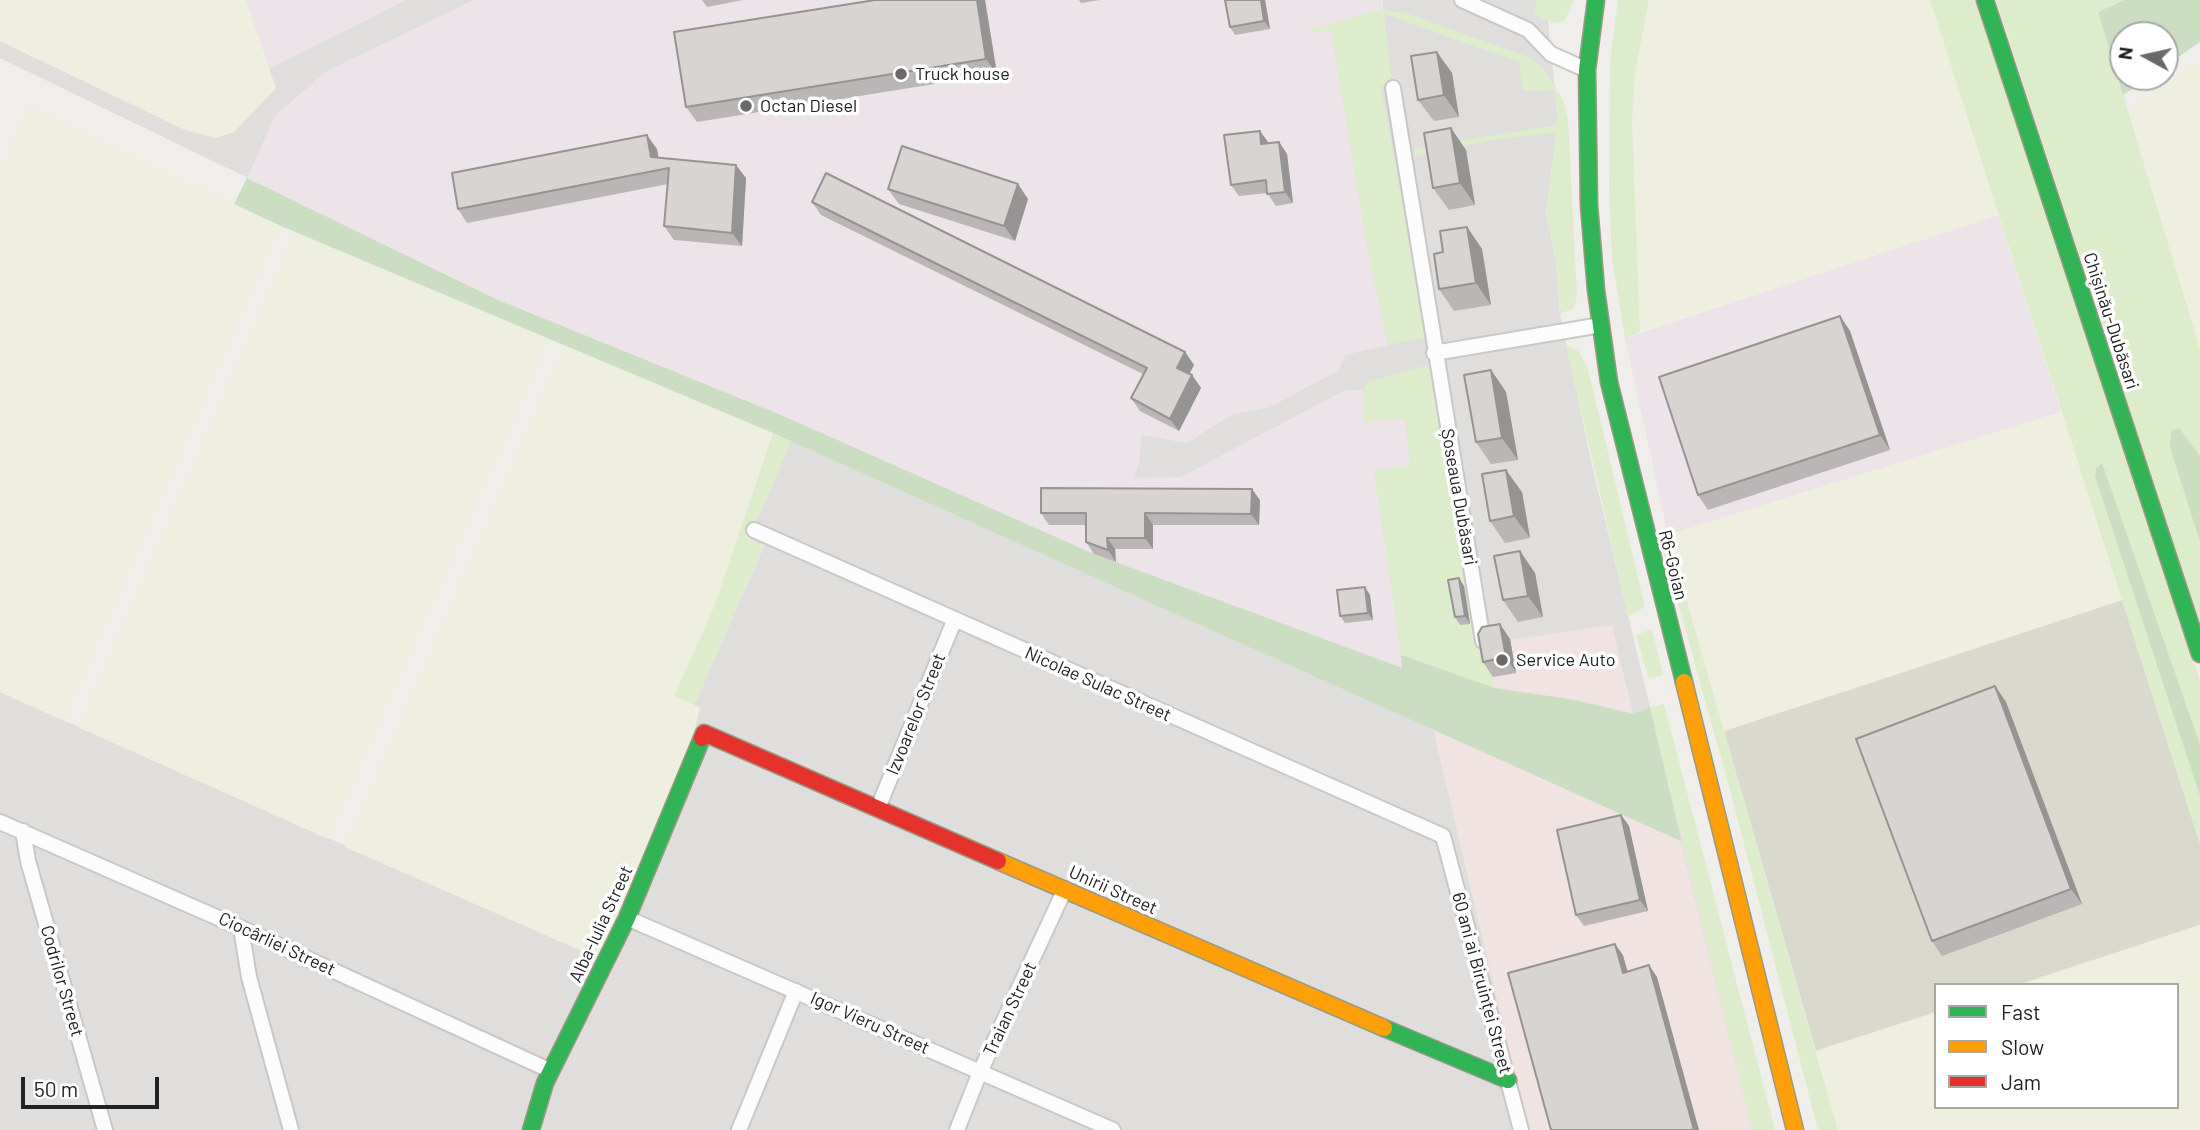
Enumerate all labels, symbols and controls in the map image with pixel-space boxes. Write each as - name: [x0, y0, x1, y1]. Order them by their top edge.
- north arrow: [2109, 21, 2179, 91]
- text: N: [2112, 45, 2137, 61]
- place label: Truck house: [915, 63, 1010, 85]
- marker: Truck house: [893, 66, 909, 82]
- place label: Octan Diesel: [760, 95, 857, 117]
- marker: Octan Diesel: [738, 98, 754, 114]
- street label: Chișinău-Dubăsari: [2079, 250, 2143, 392]
- street label: Șoseaua Dubăsari: [1436, 427, 1482, 567]
- street label: R6-Goian: [1654, 528, 1692, 602]
- street label: Nicolae Sulac Street: [1021, 642, 1175, 726]
- place label: Service Auto: [1516, 649, 1615, 671]
- street label: Izvoarelor Street: [882, 650, 950, 778]
- marker: Service Auto: [1494, 652, 1510, 668]
- street label: Unirii Street: [1065, 861, 1161, 919]
- street label: Alba-Iulia Street: [565, 862, 637, 986]
- street label: 60 ani ai Biruinței Street: [1447, 890, 1517, 1076]
- street label: Ciocârliei Street: [215, 908, 339, 980]
- street label: Codrilor Street: [36, 923, 88, 1039]
- street label: Traian Street: [979, 959, 1041, 1059]
- legend: [1934, 983, 2179, 1109]
- street label: Igor Vieru Street: [807, 987, 933, 1059]
- text: Fast: [2001, 999, 2041, 1024]
- text: Slow: [2001, 1034, 2044, 1059]
- scale bar: [24, 1064, 163, 1108]
- text: Jam: [2001, 1069, 2041, 1094]
- text: 50 m: [34, 1076, 78, 1101]

